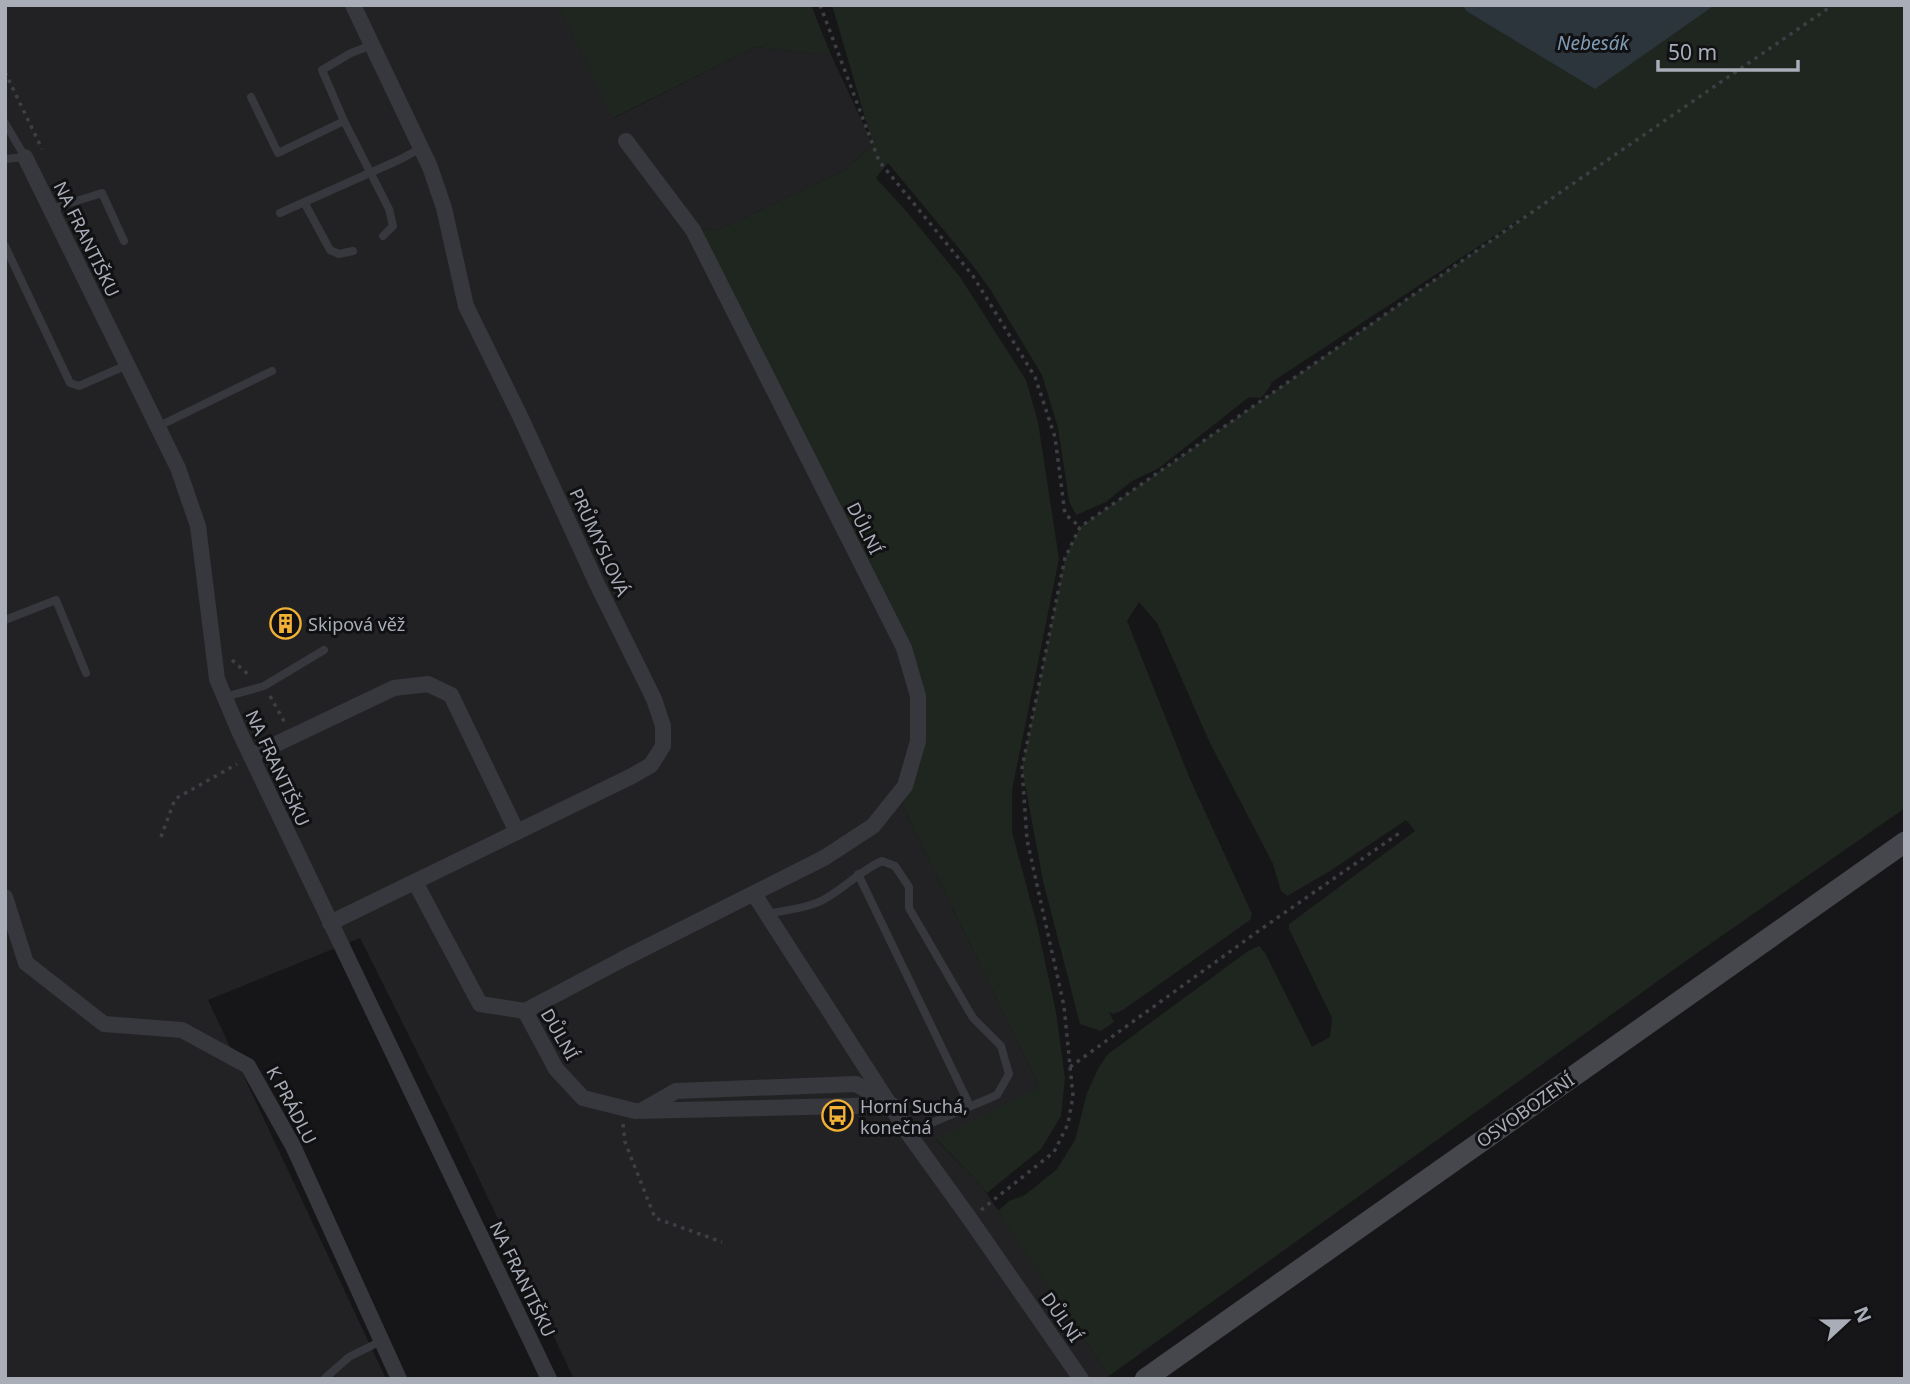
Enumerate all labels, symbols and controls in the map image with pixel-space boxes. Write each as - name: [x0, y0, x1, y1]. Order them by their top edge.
- scale bar: [1658, 28, 1798, 72]
- water label: Nebesák: [1557, 30, 1629, 56]
- text: 50 m: [1668, 38, 1717, 66]
- street label: NA FRANTIŠKU: [49, 177, 125, 301]
- street label: PRŮMYSLOVÁ: [565, 484, 636, 600]
- street label: DŮLNÍ: [842, 498, 888, 558]
- building icon: Skipová věž: [268, 607, 302, 641]
- place label: Skipová věž: [308, 612, 405, 636]
- street label: NA FRANTIŠKU: [241, 706, 315, 830]
- street label: DŮLNÍ: [536, 1004, 584, 1064]
- street label: K PRÁDLU: [261, 1062, 323, 1148]
- street label: OSVOBOZENÍ: [1471, 1067, 1579, 1153]
- place label: Horní Suchá, konečná: [860, 1094, 968, 1139]
- bus stop icon: Horní Suchá, konečná: [820, 1099, 854, 1133]
- street label: NA FRANTIŠKU: [485, 1217, 561, 1341]
- north arrow: [1812, 1286, 1882, 1356]
- street label: DŮLNÍ: [1036, 1287, 1088, 1347]
- text: N: [1848, 1303, 1878, 1327]

